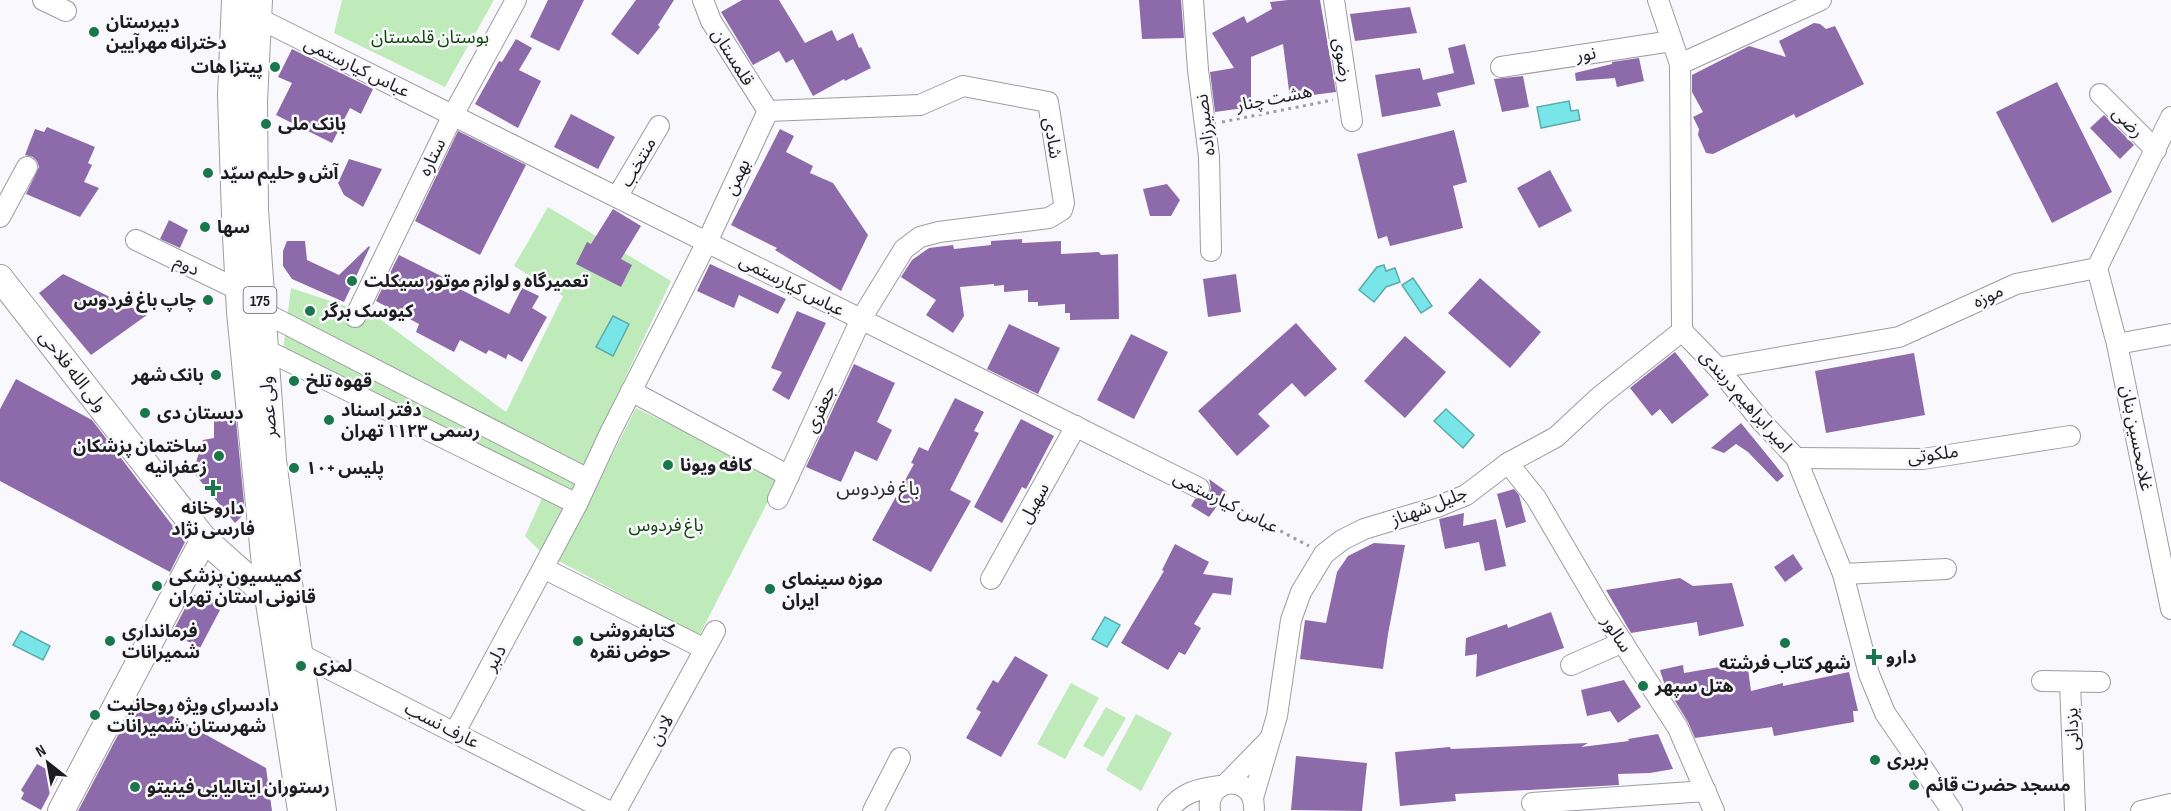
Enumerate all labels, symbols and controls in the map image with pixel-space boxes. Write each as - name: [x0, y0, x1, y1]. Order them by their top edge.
- place label: دبیرستان دخترانه مهرآیین: [106, 12, 227, 54]
- marker: دبیرستان دخترانه مهرآیین: [87, 25, 101, 39]
- street label: قلمستان: [707, 25, 758, 90]
- park label: بوستان قلمستان: [371, 27, 489, 48]
- street label: عباس کیارستمی: [300, 33, 413, 102]
- street label: رضوى: [1329, 36, 1356, 84]
- street label: نور: [1574, 43, 1598, 67]
- place label: پیتزا هات: [191, 57, 263, 79]
- marker: پیتزا هات: [268, 60, 282, 74]
- street label: هشت چنار: [1233, 81, 1314, 116]
- street label: نصیرزاده: [1191, 93, 1220, 157]
- street label: رضی: [2108, 102, 2148, 142]
- place label: بانک ملی: [278, 114, 346, 135]
- street label: شادی: [1039, 116, 1066, 160]
- marker: بانک ملی: [259, 117, 273, 131]
- street label: منتخب: [616, 134, 661, 191]
- street label: ستاره: [414, 135, 450, 179]
- street label: بهمن: [720, 156, 755, 199]
- place label: آش و حلیم سیّد: [220, 162, 340, 186]
- marker: آش و حلیم سیّد: [201, 166, 215, 180]
- place label: سها: [217, 217, 250, 238]
- marker: سها: [198, 220, 212, 234]
- street label: دوم: [169, 250, 203, 283]
- street label: عباس کیارستمی: [736, 250, 848, 321]
- place label: تعمیرگاه و لوازم موتور سیکلت: [364, 271, 589, 294]
- marker: تعمیرگاه و لوازم موتور سیکلت: [345, 274, 359, 288]
- street label: موزه: [1970, 280, 2007, 313]
- road number: 175: [244, 287, 276, 313]
- place label: چاپ باغ فردوس: [74, 290, 196, 313]
- marker: چاپ باغ فردوس: [201, 293, 215, 307]
- place label: کیوسک برگر: [321, 301, 414, 322]
- marker: کیوسک برگر: [303, 304, 317, 318]
- street label: ولی‌ الله فلاحی: [34, 326, 111, 416]
- street label: امیر ابراهیم دربندی: [1694, 346, 1796, 458]
- place label: بانک شهر: [130, 365, 204, 386]
- marker: بانک شهر: [209, 368, 223, 382]
- place label: قهوه تلخ: [306, 371, 372, 394]
- marker: قهوه تلخ: [287, 374, 301, 388]
- street label: ولی عصر: [256, 375, 281, 440]
- street label: جعفری: [800, 382, 840, 436]
- street label: غلامحسین بنان: [2116, 383, 2157, 493]
- place label: دفتر اسناد رسمی ۱۱۲۳ تهران: [341, 400, 480, 442]
- place label: دبستان دی: [157, 403, 244, 424]
- marker: دبستان دی: [138, 406, 152, 420]
- marker: دفتر اسناد رسمی ۱۱۲۳ تهران: [322, 413, 336, 427]
- place label: ساختمان پزشکان زعفرانیه: [73, 436, 207, 478]
- street label: ملکوتی: [1906, 441, 1960, 468]
- marker: ساختمان پزشکان زعفرانیه: [212, 449, 226, 463]
- place label: کافه ویونا: [680, 455, 753, 476]
- place label: پلیس +۱۰: [306, 458, 384, 480]
- marker: کافه ویونا: [661, 458, 675, 472]
- marker: پلیس +۱۰: [287, 461, 301, 475]
- street label: عباس کیارستمی: [1170, 467, 1282, 538]
- district label: باغ فردوس: [836, 477, 920, 503]
- street label: سهیل: [1015, 479, 1054, 527]
- marker: داروخانه فارسی نژاد: [206, 481, 220, 495]
- street label: جلیل شهناز: [1387, 482, 1470, 531]
- place label: داروخانه فارسی نژاد: [171, 498, 255, 540]
- park label: باغ فردوس: [628, 515, 704, 539]
- place label: کمیسیون پزشکی قانونی استان تهران: [169, 566, 316, 608]
- place label: موزه سینمای ایران: [782, 569, 883, 611]
- marker: کمیسیون پزشکی قانونی استان تهران: [150, 579, 164, 593]
- marker: موزه سینمای ایران: [763, 582, 777, 596]
- street label: سالور: [1597, 611, 1636, 656]
- place label: فرمانداری شمیرانات: [122, 621, 200, 663]
- place label: کتابفروشی حوض نقره: [590, 621, 676, 663]
- marker: فرمانداری شمیرانات: [103, 634, 117, 648]
- marker: کتابفروشی حوض نقره: [571, 634, 585, 648]
- marker: شهر کتاب فرشته: [1778, 636, 1792, 650]
- street label: دلبر: [479, 642, 511, 676]
- place label: دارو: [1886, 647, 1917, 668]
- marker: دارو: [1867, 650, 1881, 664]
- place label: شهر کتاب فرشته: [1719, 653, 1851, 674]
- place label: لمزی: [313, 656, 352, 677]
- marker: لمزی: [294, 659, 308, 673]
- place label: هتل سپهر: [1654, 676, 1734, 698]
- marker: هتل سپهر: [1636, 679, 1650, 693]
- place label: دادسرای ویژه روحانیت شهرستان شمیرانات: [107, 695, 279, 737]
- street label: عارف نسب: [401, 698, 483, 753]
- street label: یزدانی: [2061, 707, 2084, 751]
- marker: دادسرای ویژه روحانیت شهرستان شمیرانات: [88, 708, 102, 722]
- street label: لادن: [645, 711, 678, 749]
- north arrow: [18, 733, 78, 793]
- text: N: [32, 741, 50, 762]
- place label: بربری: [1887, 750, 1929, 771]
- marker: بربری: [1868, 753, 1882, 767]
- place label: مسجد حضرت قائم: [1926, 775, 2071, 798]
- place label: رستوران ایتالیایی فینیتو: [147, 777, 330, 798]
- marker: مسجد حضرت قائم: [1907, 778, 1921, 792]
- marker: رستوران ایتالیایی فینیتو: [128, 780, 142, 794]

